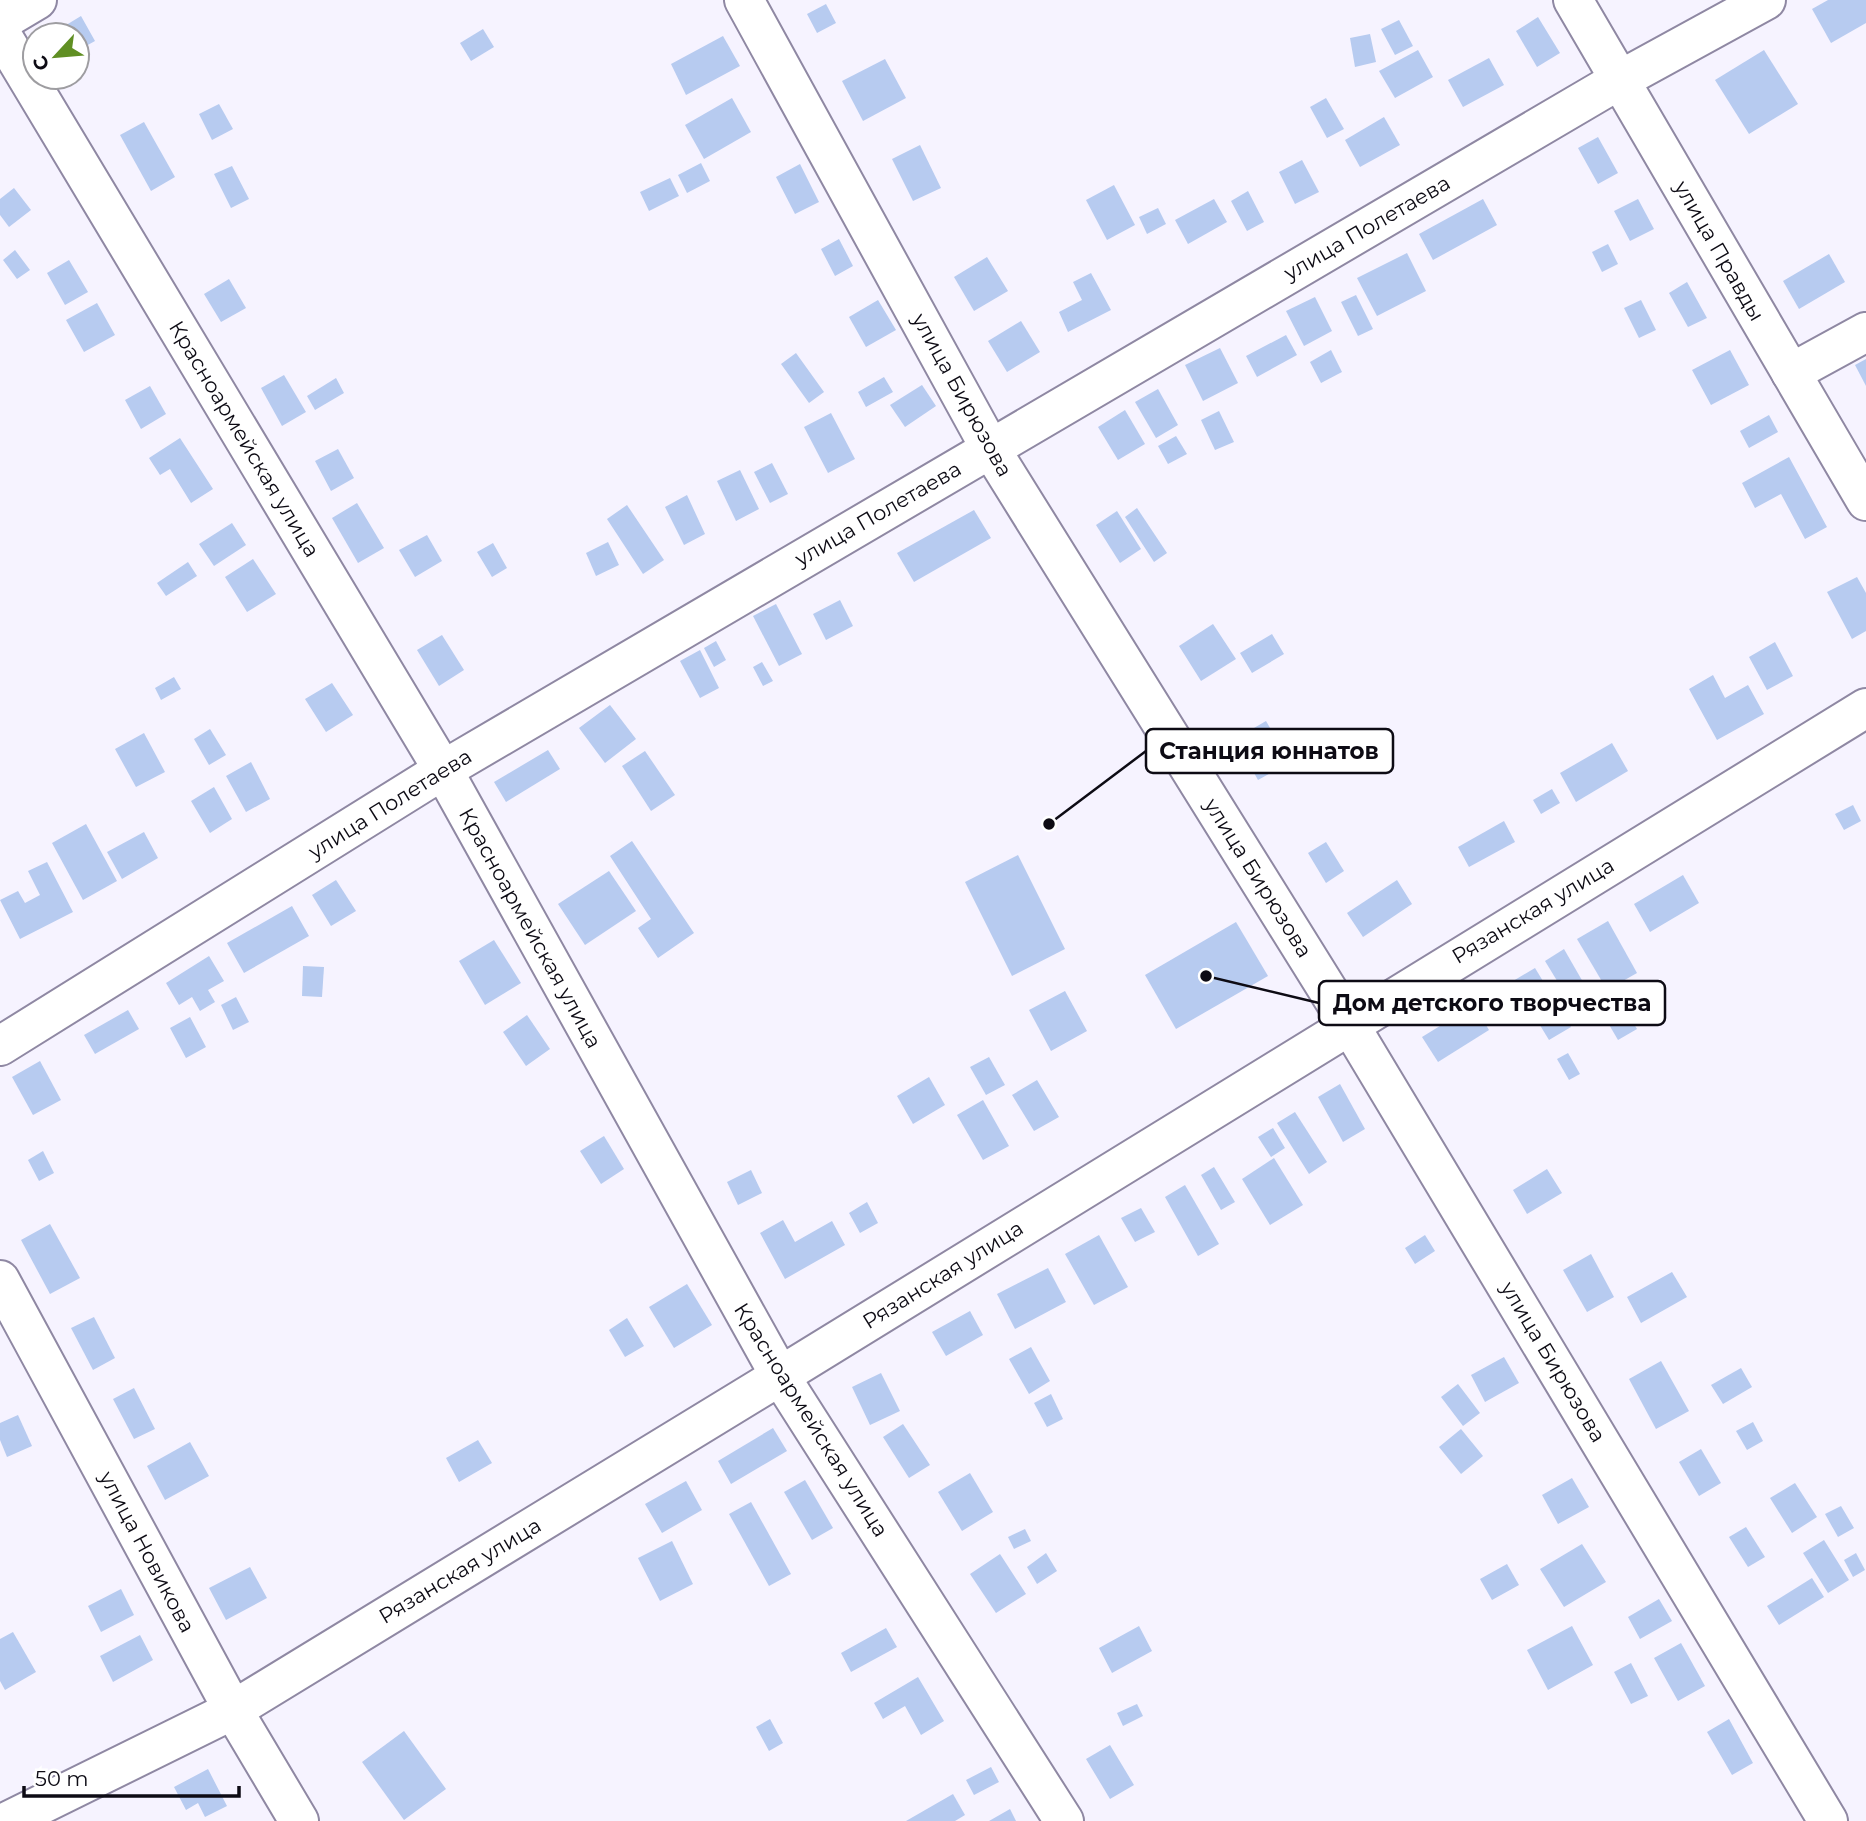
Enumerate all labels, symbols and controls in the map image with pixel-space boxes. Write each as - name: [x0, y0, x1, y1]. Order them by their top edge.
- north arrow: [21, 21, 91, 91]
- text: С: [28, 52, 55, 74]
- street label: улица Полетаева: [1278, 170, 1454, 286]
- street label: улица Правды: [1669, 175, 1770, 325]
- street label: улица Бирюзова: [907, 308, 1018, 481]
- street label: Красноармейская улица: [164, 316, 325, 561]
- street label: улица Полетаева: [789, 456, 965, 572]
- callout: Станция юннатов: [1146, 729, 1393, 773]
- text: Станция юннатов: [1159, 737, 1379, 765]
- street label: улица Полетаева: [303, 743, 476, 864]
- street label: улица Бирюзова: [1199, 793, 1317, 962]
- street label: Красноармейская улица: [454, 803, 607, 1052]
- street label: Рязанская улица: [1447, 852, 1618, 969]
- callout: Дом детского творчества: [1319, 981, 1665, 1025]
- text: Дом детского творчества: [1333, 989, 1651, 1017]
- street label: Рязанская улица: [858, 1215, 1028, 1334]
- street label: улица Бирюзова: [1495, 1276, 1611, 1447]
- street label: Красноармейская улица: [729, 1298, 894, 1541]
- street label: улица Новикова: [94, 1466, 201, 1637]
- street label: Рязанская улица: [374, 1512, 545, 1629]
- scale bar: [24, 1755, 240, 1799]
- text: 50 m: [35, 1766, 89, 1791]

